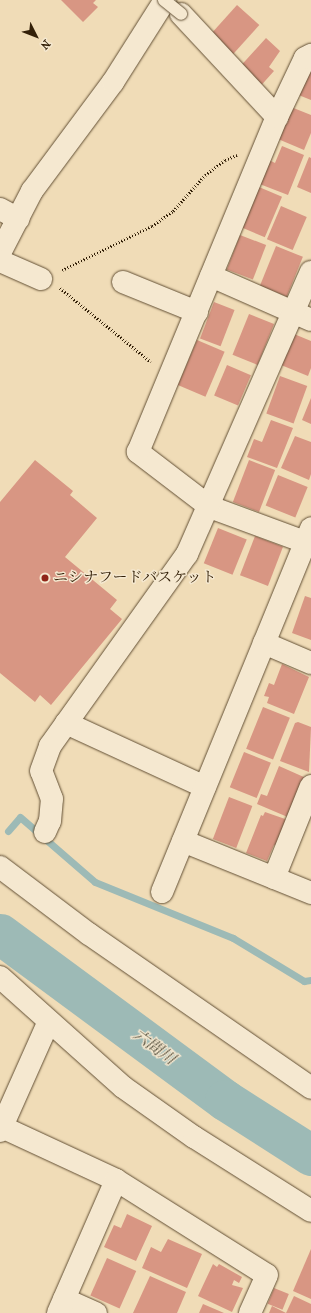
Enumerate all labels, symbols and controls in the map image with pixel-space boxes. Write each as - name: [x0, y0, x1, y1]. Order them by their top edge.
- north arrow: [16, 16, 56, 56]
- text: N: [38, 37, 53, 52]
- place label: ニシナフードバスケット: [53, 569, 218, 587]
- marker: ニシナフードバスケット: [40, 573, 50, 583]
- water label: 六間川: [129, 1025, 179, 1069]

